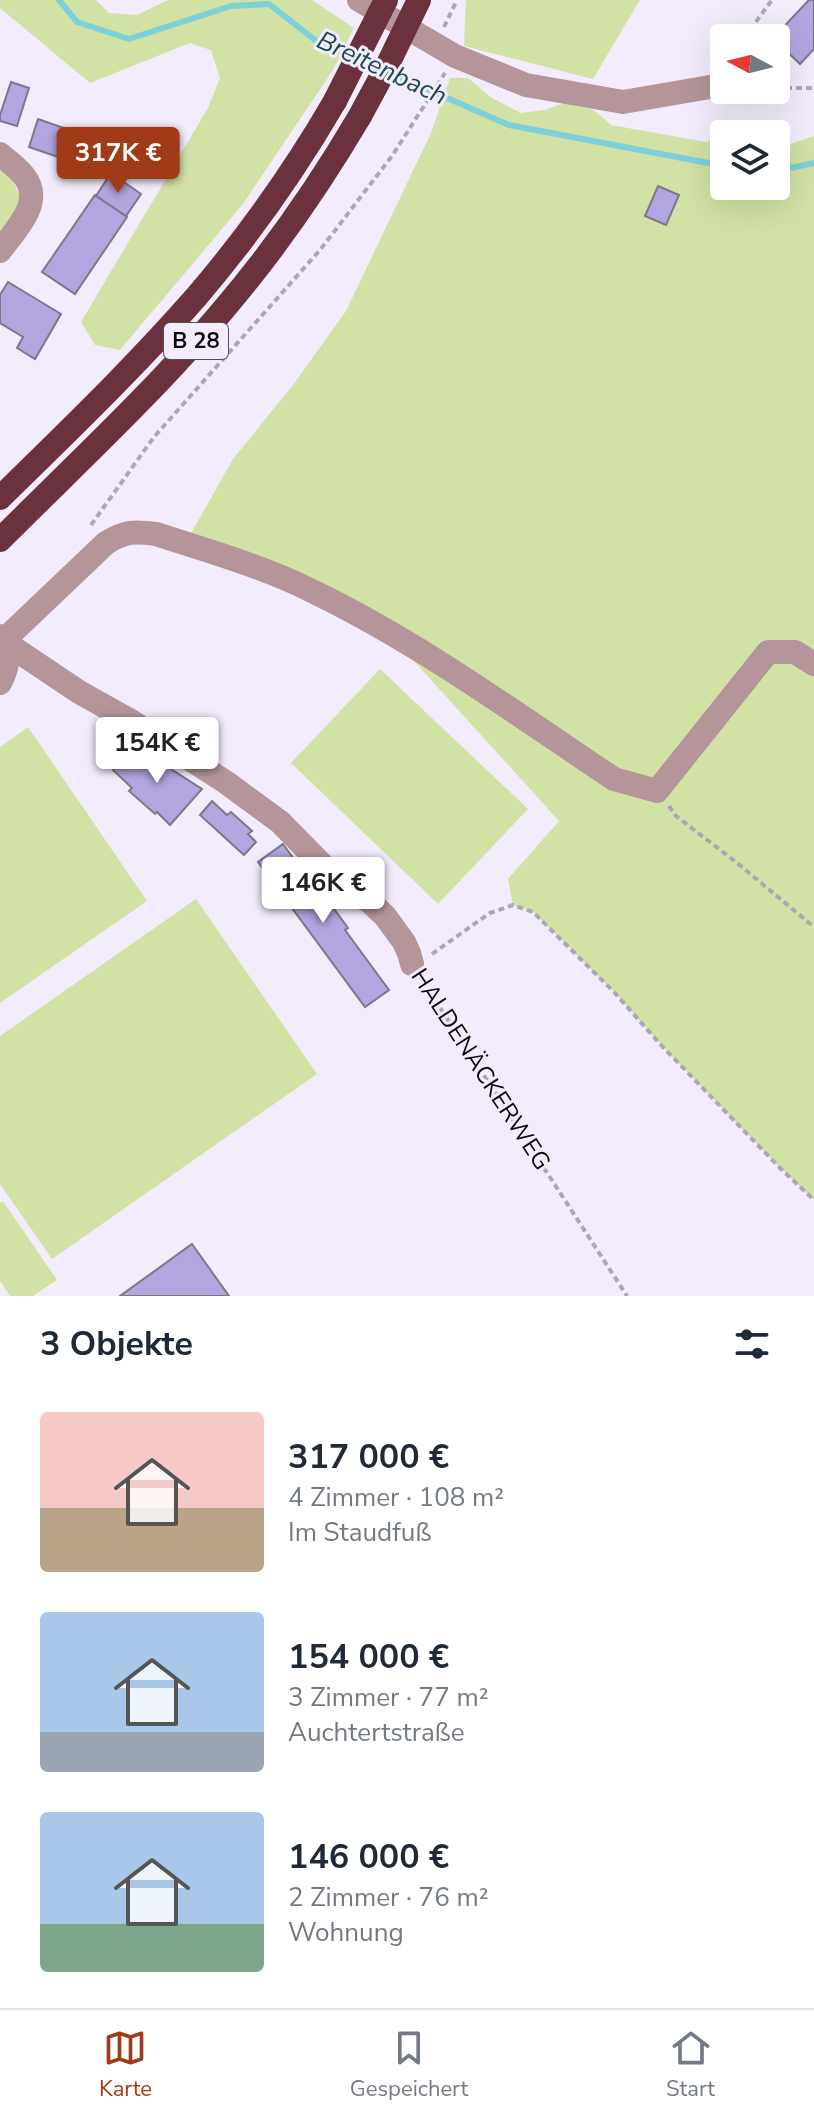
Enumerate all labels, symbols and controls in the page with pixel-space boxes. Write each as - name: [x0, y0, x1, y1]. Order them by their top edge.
- water label: Breitenbach: [311, 23, 453, 113]
- north arrow: [710, 24, 790, 104]
- map controls: [710, 24, 790, 200]
- button: layers: [710, 120, 790, 200]
- pin: 317K €: [53, 127, 183, 195]
- text: 317K €: [75, 135, 161, 170]
- road number: B 28: [164, 323, 228, 359]
- pin: 154K €: [92, 717, 222, 785]
- text: 154K €: [114, 725, 200, 760]
- pin: 146K €: [258, 857, 388, 925]
- text: 146K €: [280, 865, 366, 900]
- street label: HALDENÄCKERWEG: [404, 962, 558, 1176]
- text: 3 Objekte: [40, 1321, 193, 1367]
- icon: filters: [730, 1322, 774, 1366]
- text: 317 000 €: [288, 1434, 449, 1480]
- icon: home: [104, 1444, 200, 1540]
- text: 4 Zimmer · 108 m²: [288, 1480, 504, 1515]
- text: Im Staudfuß: [288, 1515, 431, 1550]
- text: 154 000 €: [288, 1634, 449, 1680]
- icon: home: [104, 1644, 200, 1740]
- text: 3 Zimmer · 77 m²: [288, 1680, 489, 1715]
- text: Auchtertstraße: [288, 1715, 465, 1750]
- text: 146 000 €: [288, 1834, 449, 1880]
- icon: home: [104, 1844, 200, 1940]
- text: 2 Zimmer · 76 m²: [288, 1880, 489, 1915]
- text: Wohnung: [288, 1915, 404, 1950]
- tab: Karte: [99, 2026, 152, 2104]
- tab: Gespeichert: [350, 2026, 468, 2104]
- tab: Start: [666, 2026, 715, 2104]

